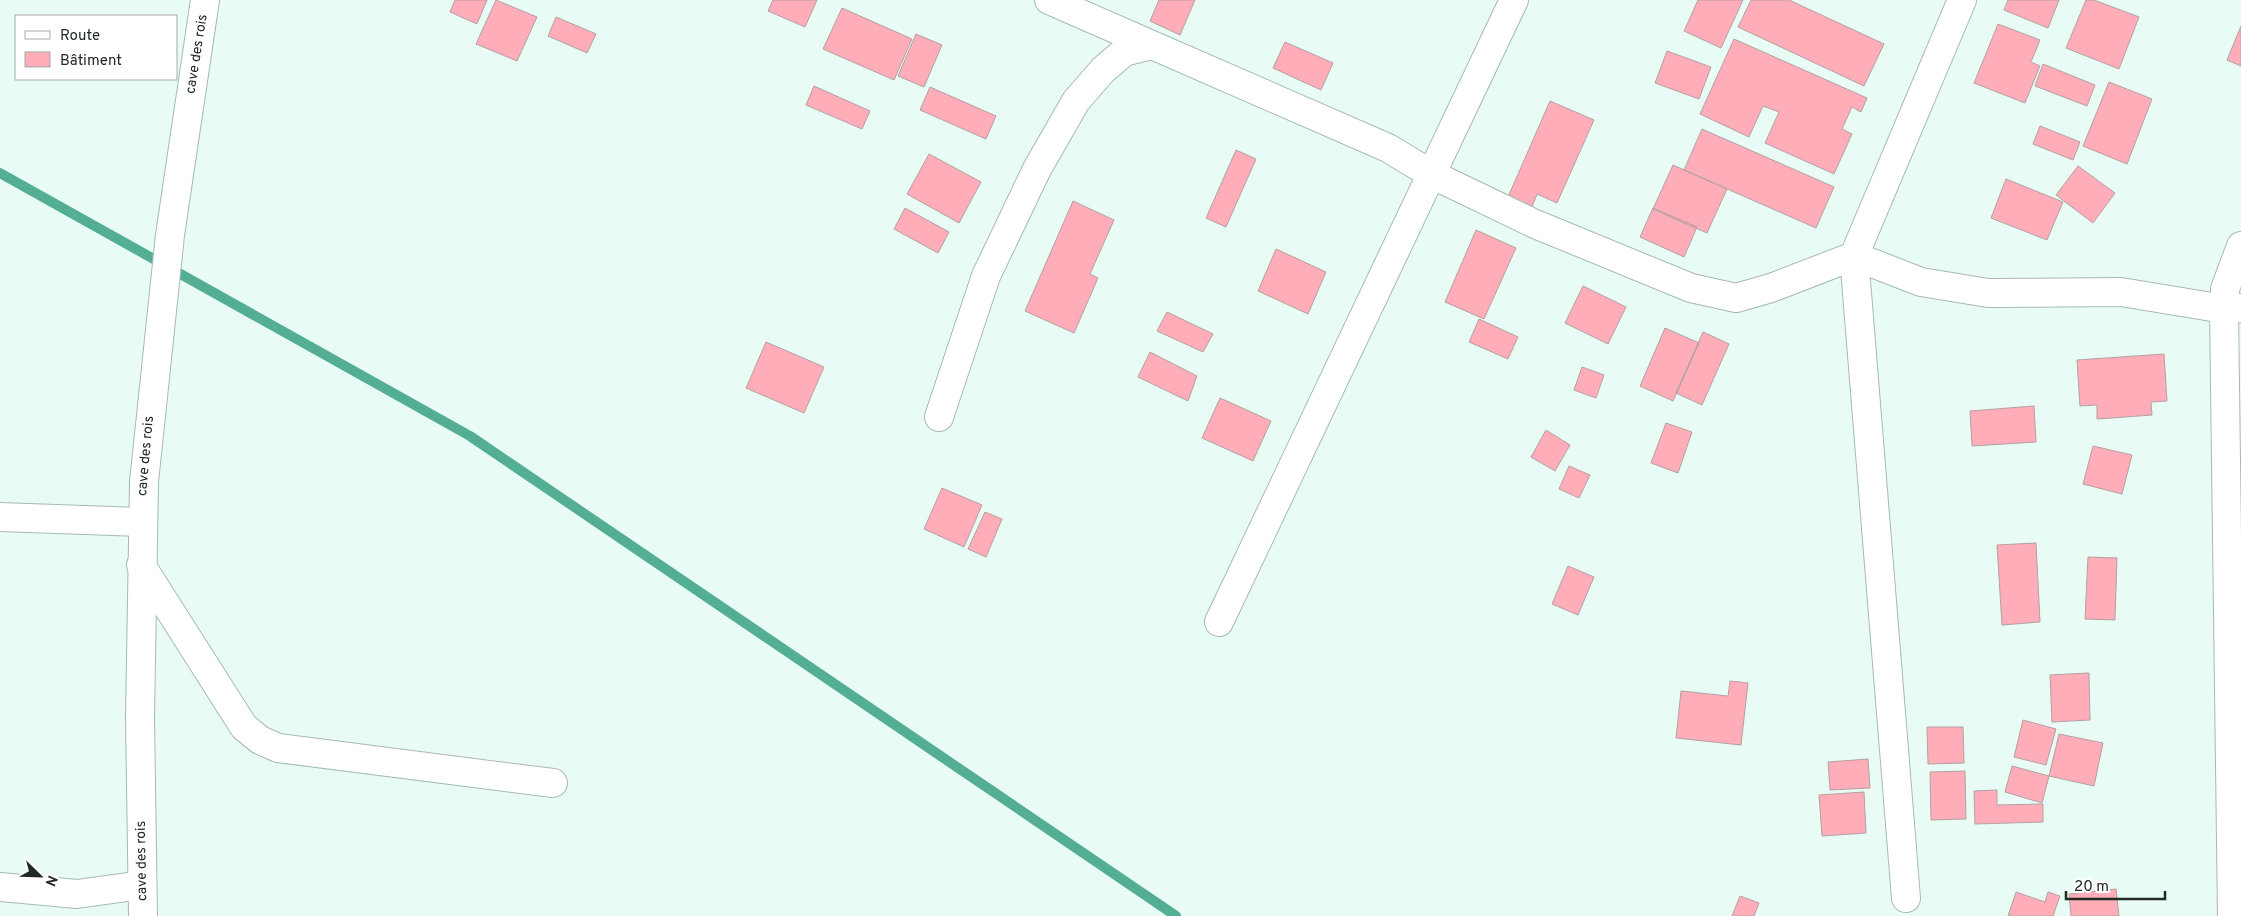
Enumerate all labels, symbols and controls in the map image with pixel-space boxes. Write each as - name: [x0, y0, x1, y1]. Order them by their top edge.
- street label: cave des rois: [182, 13, 212, 95]
- legend: [15, 15, 178, 80]
- text: Route: [60, 27, 100, 46]
- text: Bâtiment: [60, 52, 122, 71]
- street label: cave des rois: [134, 415, 158, 497]
- street label: cave des rois: [133, 821, 151, 901]
- north arrow: [15, 851, 65, 901]
- scale bar: [2066, 868, 2165, 900]
- text: N: [41, 873, 60, 888]
- text: 20 m: [2074, 878, 2109, 897]

